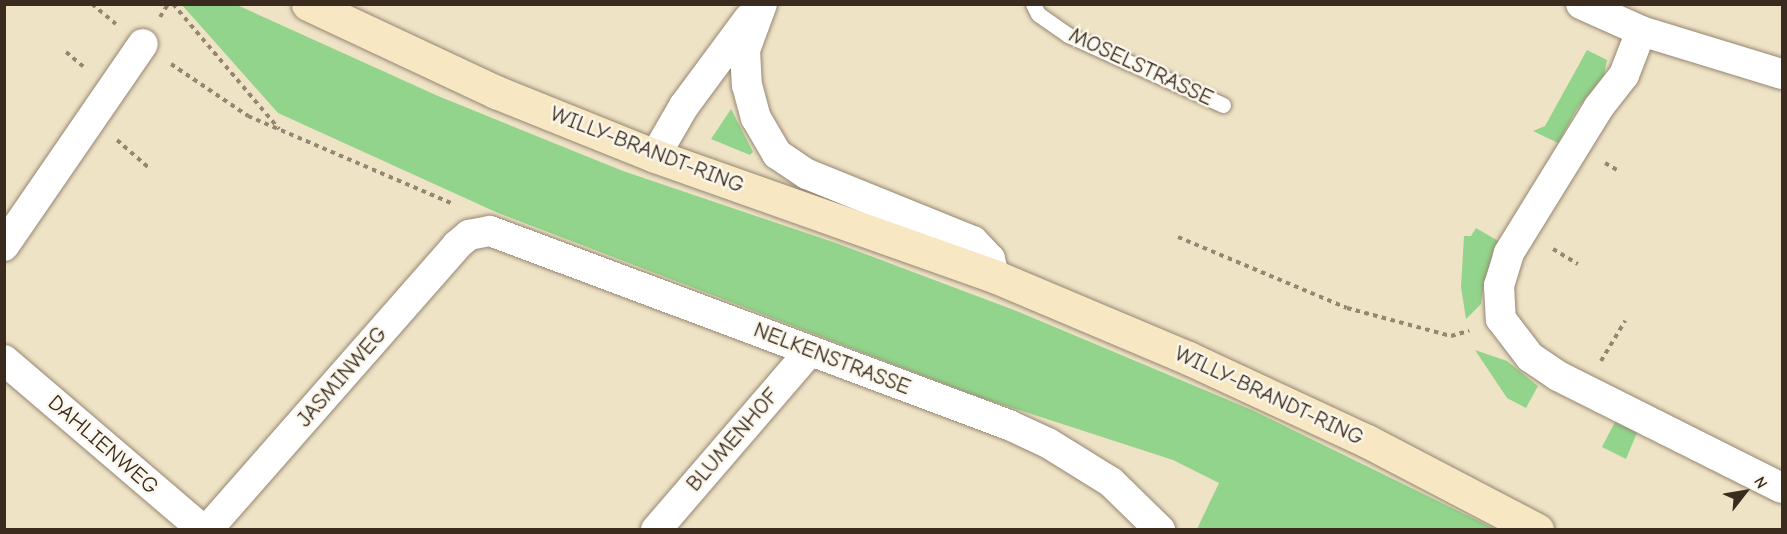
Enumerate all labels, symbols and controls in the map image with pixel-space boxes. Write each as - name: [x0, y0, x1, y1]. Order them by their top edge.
- street label: MOSELSTRASSE: [1065, 22, 1217, 112]
- street label: WILLY-BRANDT-RING: [546, 101, 748, 199]
- street label: NELKENSTRASSE: [750, 317, 914, 401]
- street label: JASMINWEG: [291, 321, 393, 433]
- street label: WILLY-BRANDT-RING: [1170, 341, 1368, 451]
- street label: BLUMENHOF: [681, 383, 785, 497]
- street label: DAHLIENWEG: [42, 390, 164, 500]
- north arrow: [1715, 462, 1775, 522]
- text: N: [1750, 474, 1771, 492]

